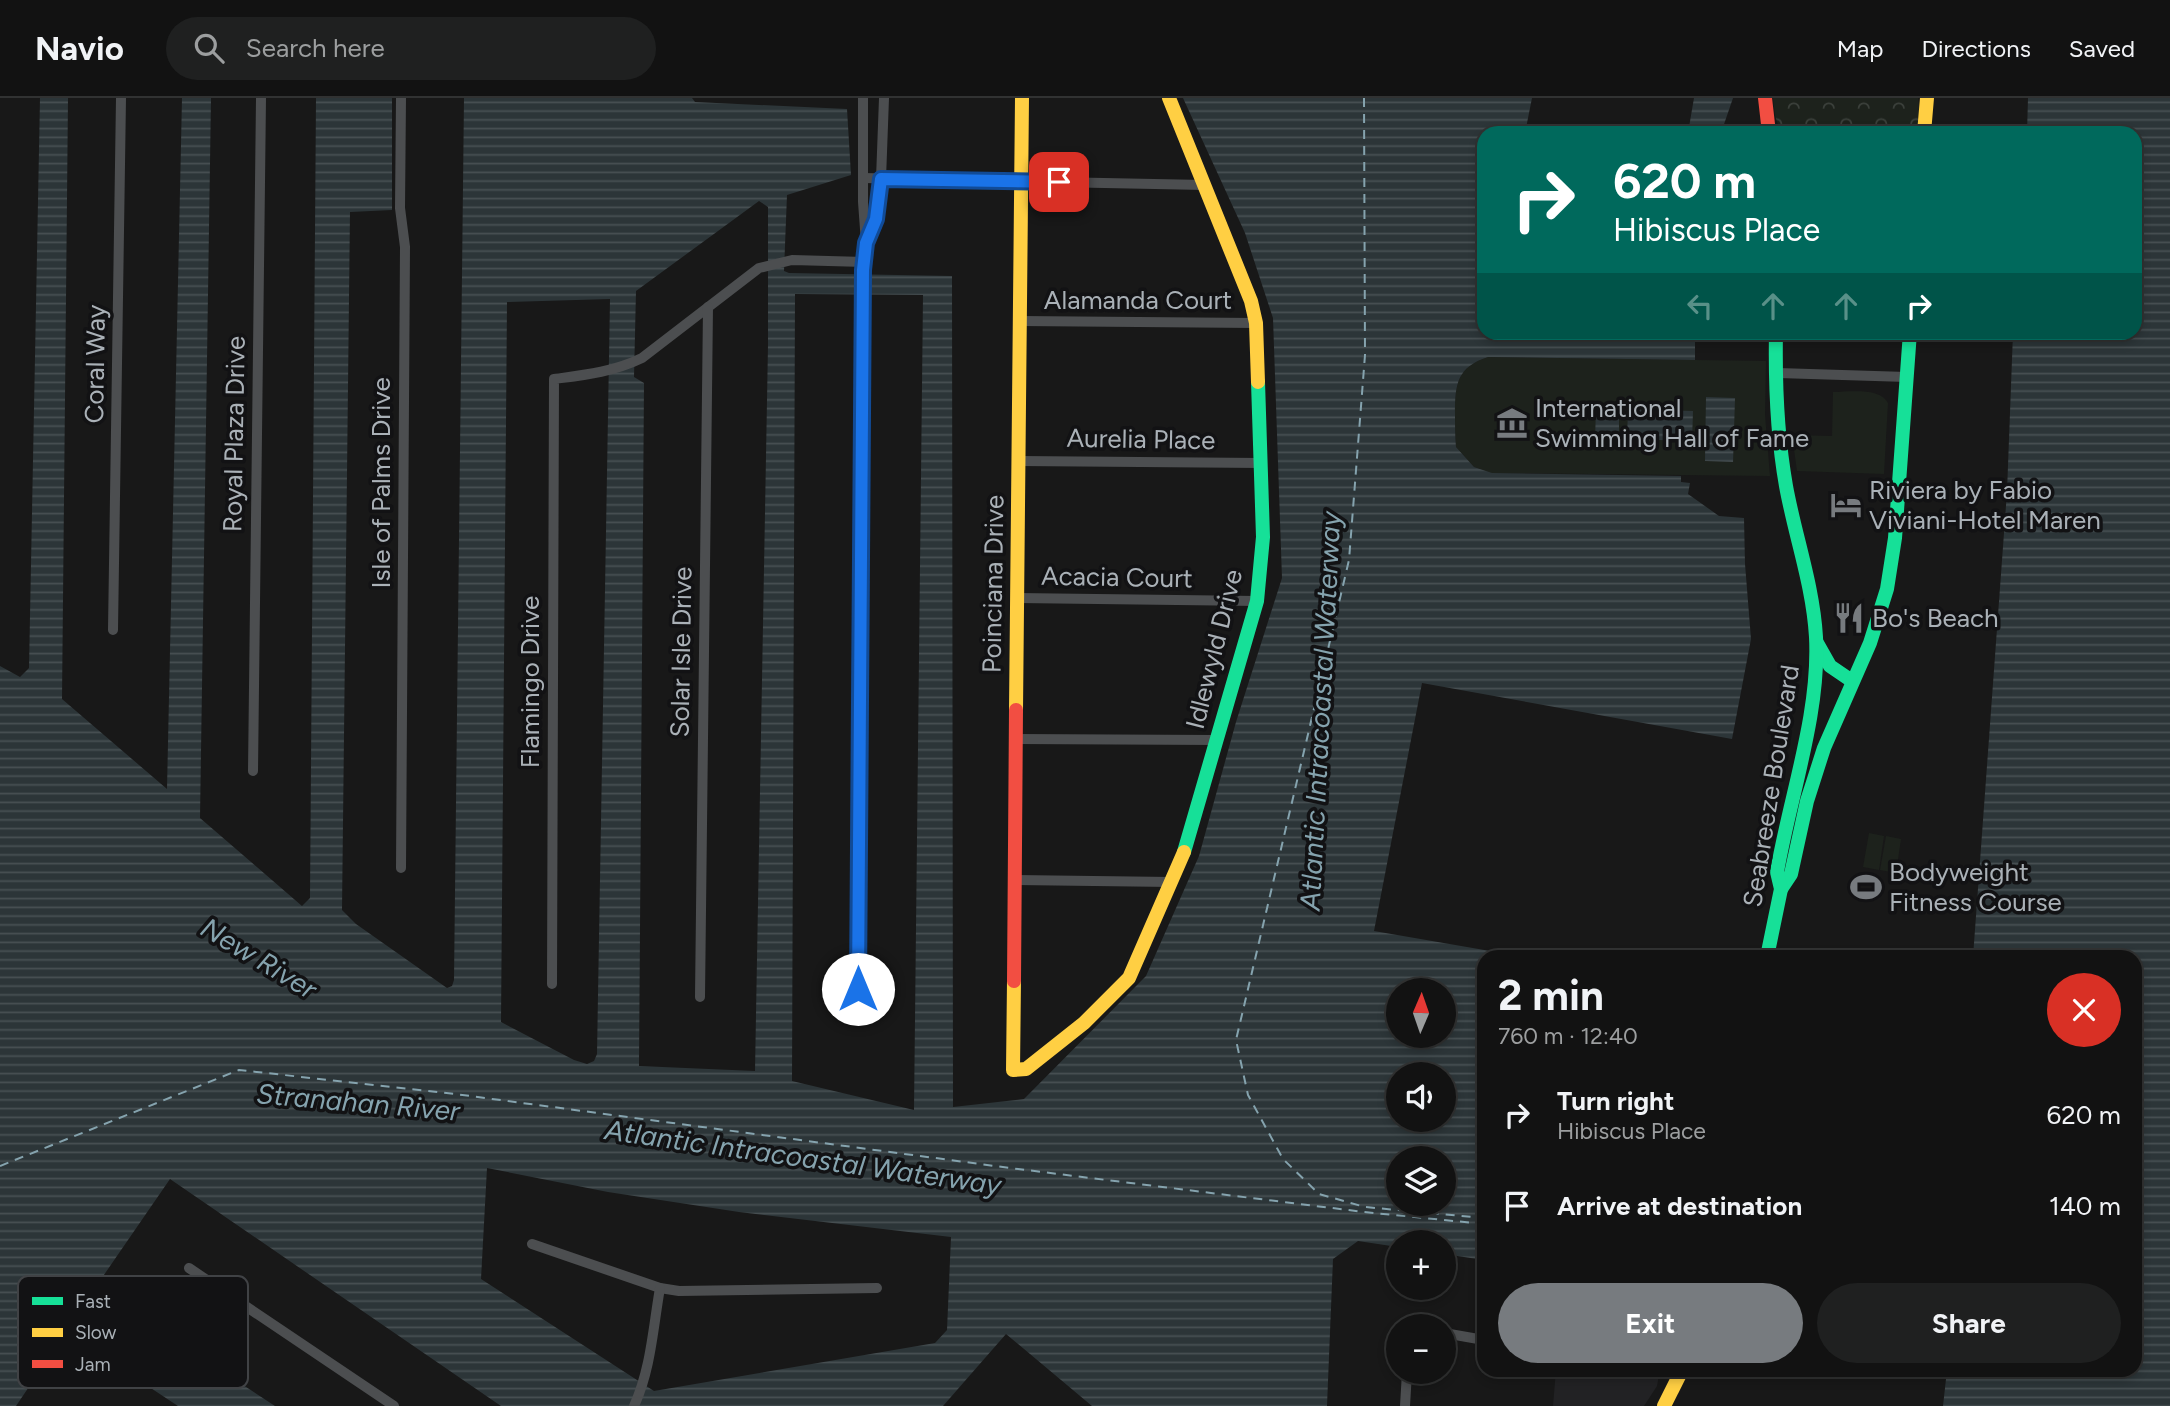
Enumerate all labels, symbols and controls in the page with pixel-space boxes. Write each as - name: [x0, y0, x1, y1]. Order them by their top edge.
- search box: [166, 17, 656, 80]
- text: Navio: [35, 29, 124, 68]
- icon: search: [190, 29, 228, 67]
- text: Search here: [246, 32, 385, 64]
- text: Map: [1837, 34, 1883, 63]
- text: Directions: [1921, 34, 2031, 63]
- text: Saved: [2069, 34, 2135, 63]
- text: 620 m: [1613, 151, 1756, 210]
- pin: [1029, 152, 1089, 212]
- icon: right: [1498, 154, 1589, 245]
- icon: arrive: [1040, 163, 1078, 201]
- text: Hibiscus Place: [1613, 211, 1820, 249]
- street label: Alamanda Court: [1044, 284, 1232, 316]
- icon: left: [1681, 287, 1719, 325]
- icon: ahead: [1754, 287, 1792, 325]
- icon: ahead: [1827, 287, 1865, 325]
- icon: right: [1900, 287, 1938, 325]
- street label: Coral Way: [78, 304, 112, 424]
- street label: Royal Plaza Drive: [216, 336, 252, 532]
- street label: Isle of Palms Drive: [365, 377, 397, 589]
- place label: International Swimming Hall of Fame: [1535, 392, 1809, 454]
- museum icon: International Swimming Hall of Fame: [1495, 406, 1529, 440]
- street label: Aurelia Place: [1066, 422, 1216, 456]
- place label: Riviera by Fabio Viviani-Hotel Maren: [1869, 474, 2101, 536]
- hotel icon: Riviera by Fabio Viviani-Hotel Maren: [1829, 488, 1863, 522]
- street label: Poinciana Drive: [975, 495, 1011, 673]
- water label: Atlantic Intracoastal Waterway: [1293, 509, 1348, 912]
- street label: Acacia Court: [1041, 560, 1193, 594]
- street label: Solar Isle Drive: [664, 566, 698, 738]
- street label: Idlewyld Drive: [1179, 566, 1249, 732]
- street label: Flamingo Drive: [514, 596, 546, 768]
- restaurant icon: Bo's Beach: [1832, 601, 1866, 635]
- place label: Bo's Beach: [1872, 602, 1999, 634]
- street label: Seabreeze Boulevard: [1736, 663, 1806, 909]
- place label: Bodyweight Fitness Course: [1889, 856, 2062, 918]
- sports icon: Bodyweight Fitness Course: [1849, 870, 1883, 904]
- water label: New River: [195, 910, 324, 1007]
- position arrow: [821, 952, 895, 1026]
- text: 2 min: [1498, 970, 1604, 1021]
- button: close: [2047, 973, 2121, 1047]
- north arrow: [1386, 978, 1456, 1048]
- map controls: [1386, 978, 1456, 1384]
- text: 760 m · 12:40: [1498, 1022, 1638, 1050]
- button: sound: [1386, 1062, 1456, 1132]
- water label: Stranahan River: [255, 1076, 462, 1128]
- text: Turn right: [1557, 1085, 1674, 1117]
- icon: right: [1498, 1096, 1536, 1134]
- text: 620 m: [2047, 1099, 2121, 1131]
- water label: Atlantic Intracoastal Waterway: [602, 1112, 1005, 1202]
- text: Hibiscus Place: [1557, 1117, 1706, 1145]
- button: layers: [1386, 1146, 1456, 1216]
- icon: arrive: [1498, 1187, 1536, 1225]
- text: Arrive at destination: [1557, 1190, 1802, 1222]
- text: 140 m: [2049, 1190, 2121, 1222]
- button: +: [1386, 1230, 1456, 1300]
- legend: [18, 1276, 248, 1388]
- button: Exit: [1498, 1283, 1803, 1363]
- button: Share: [1817, 1283, 2121, 1363]
- text: Fast: [75, 1290, 111, 1313]
- button: −: [1386, 1314, 1456, 1384]
- text: Slow: [75, 1321, 117, 1344]
- text: Jam: [75, 1353, 111, 1376]

